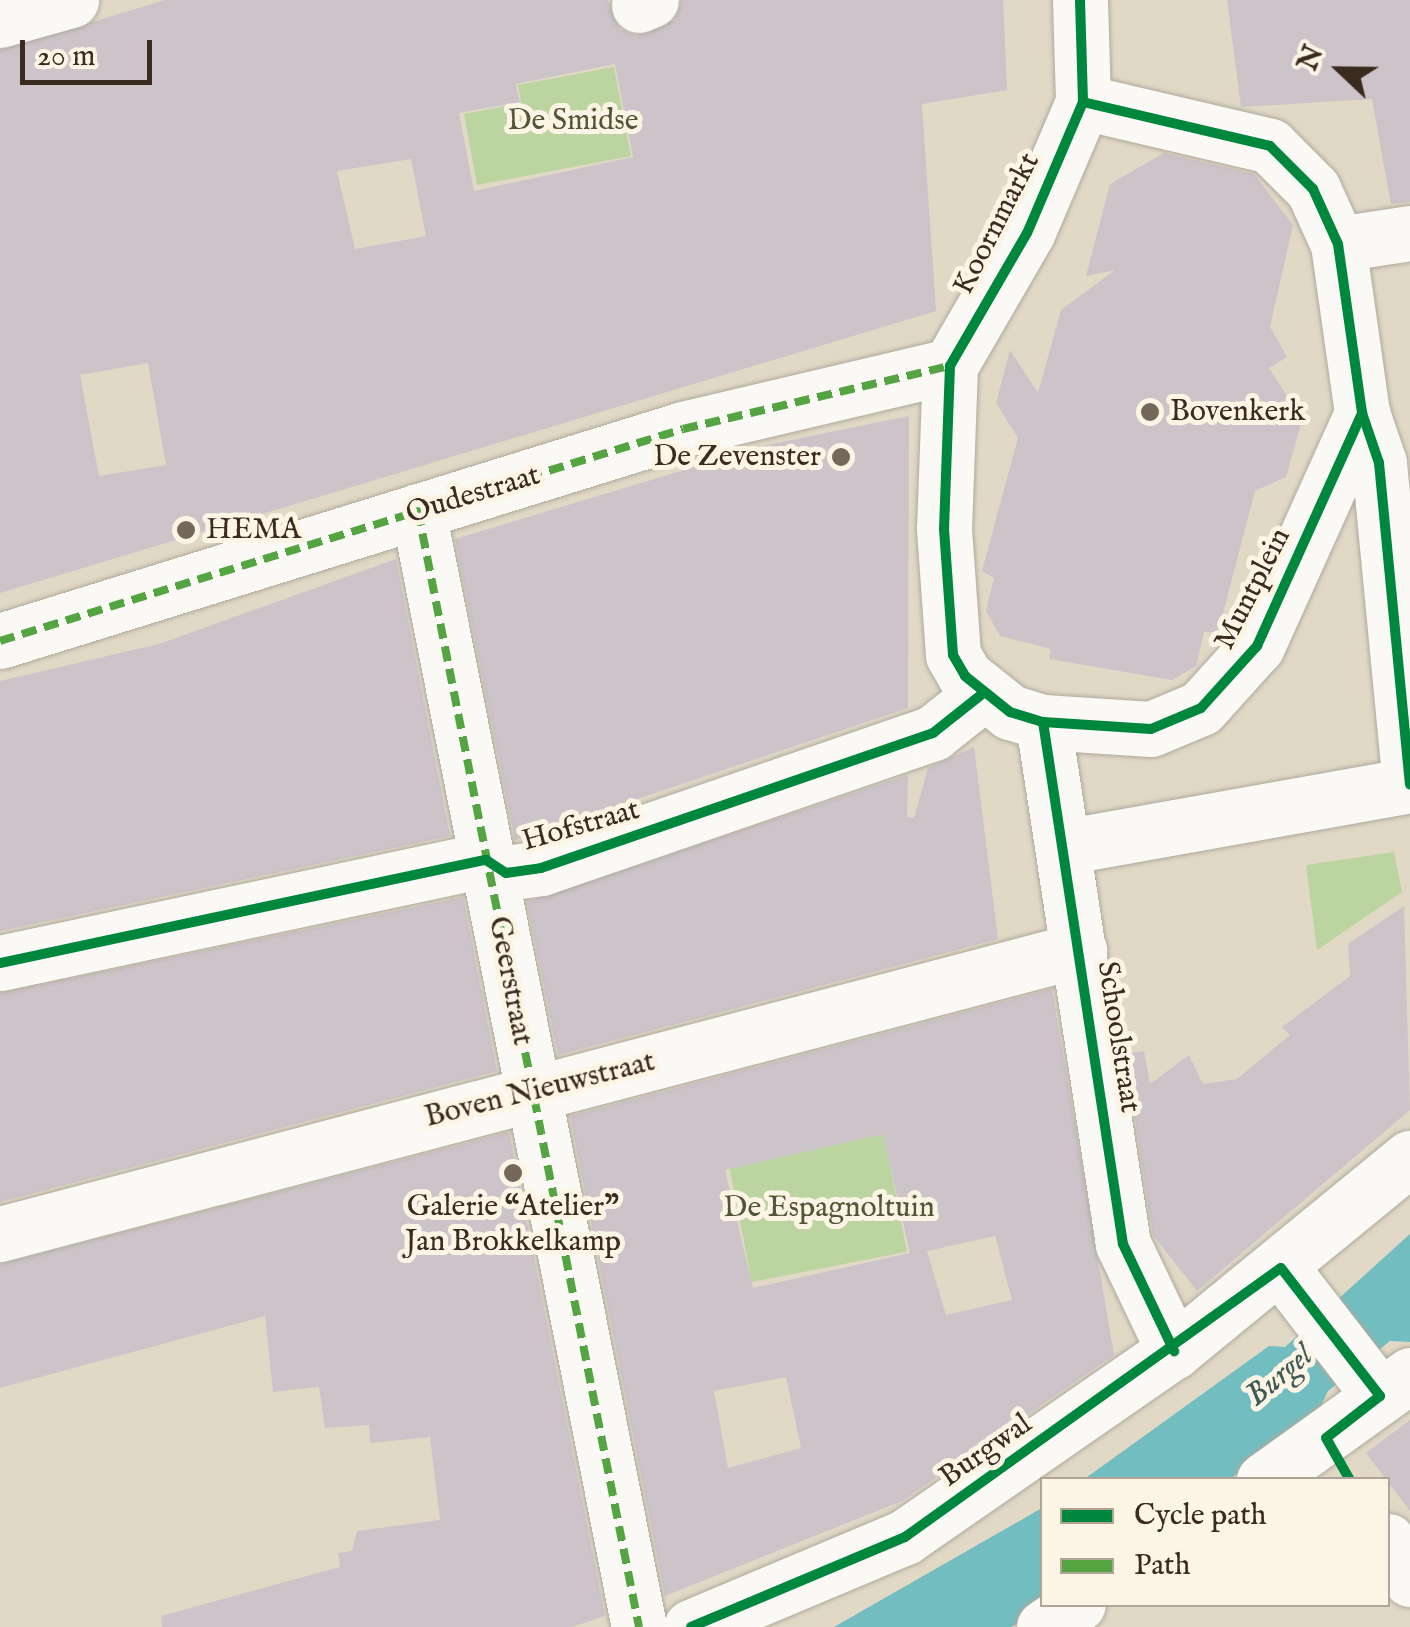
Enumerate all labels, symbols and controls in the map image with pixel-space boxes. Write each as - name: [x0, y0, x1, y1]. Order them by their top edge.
- scale bar: [25, 20, 158, 82]
- north arrow: [1290, 20, 1390, 120]
- text: 20 m: [37, 38, 96, 76]
- text: N: [1291, 41, 1332, 76]
- park label: De Smidse: [507, 103, 639, 139]
- street label: Koornmarkt: [946, 147, 1048, 301]
- place label: Bovenkerk: [1170, 394, 1305, 430]
- marker: Bovenkerk: [1139, 401, 1161, 423]
- place label: De Zevenster: [653, 439, 821, 475]
- marker: De Zevenster: [830, 446, 852, 468]
- street label: Oudestraat: [402, 458, 544, 532]
- place label: HEMA: [206, 512, 301, 548]
- marker: HEMA: [175, 519, 197, 541]
- street label: Muntplein: [1207, 522, 1299, 656]
- street label: Hofstraat: [518, 792, 644, 860]
- street label: Geerstraat: [480, 914, 540, 1048]
- street label: Schoolstraat: [1088, 959, 1148, 1115]
- street label: Boven Nieuwstraat: [421, 1044, 659, 1136]
- marker: Galerie “Atelier” Jan Brokkelkamp: [502, 1162, 524, 1184]
- place label: Galerie “Atelier” Jan Brokkelkamp: [405, 1189, 621, 1260]
- park label: De Espagnoltuin: [723, 1190, 935, 1226]
- water label: Burgel: [1239, 1338, 1321, 1416]
- street label: Burgwal: [933, 1406, 1039, 1496]
- legend: [1040, 1477, 1390, 1607]
- text: Cycle path: [1134, 1497, 1267, 1535]
- text: Path: [1134, 1547, 1190, 1585]

